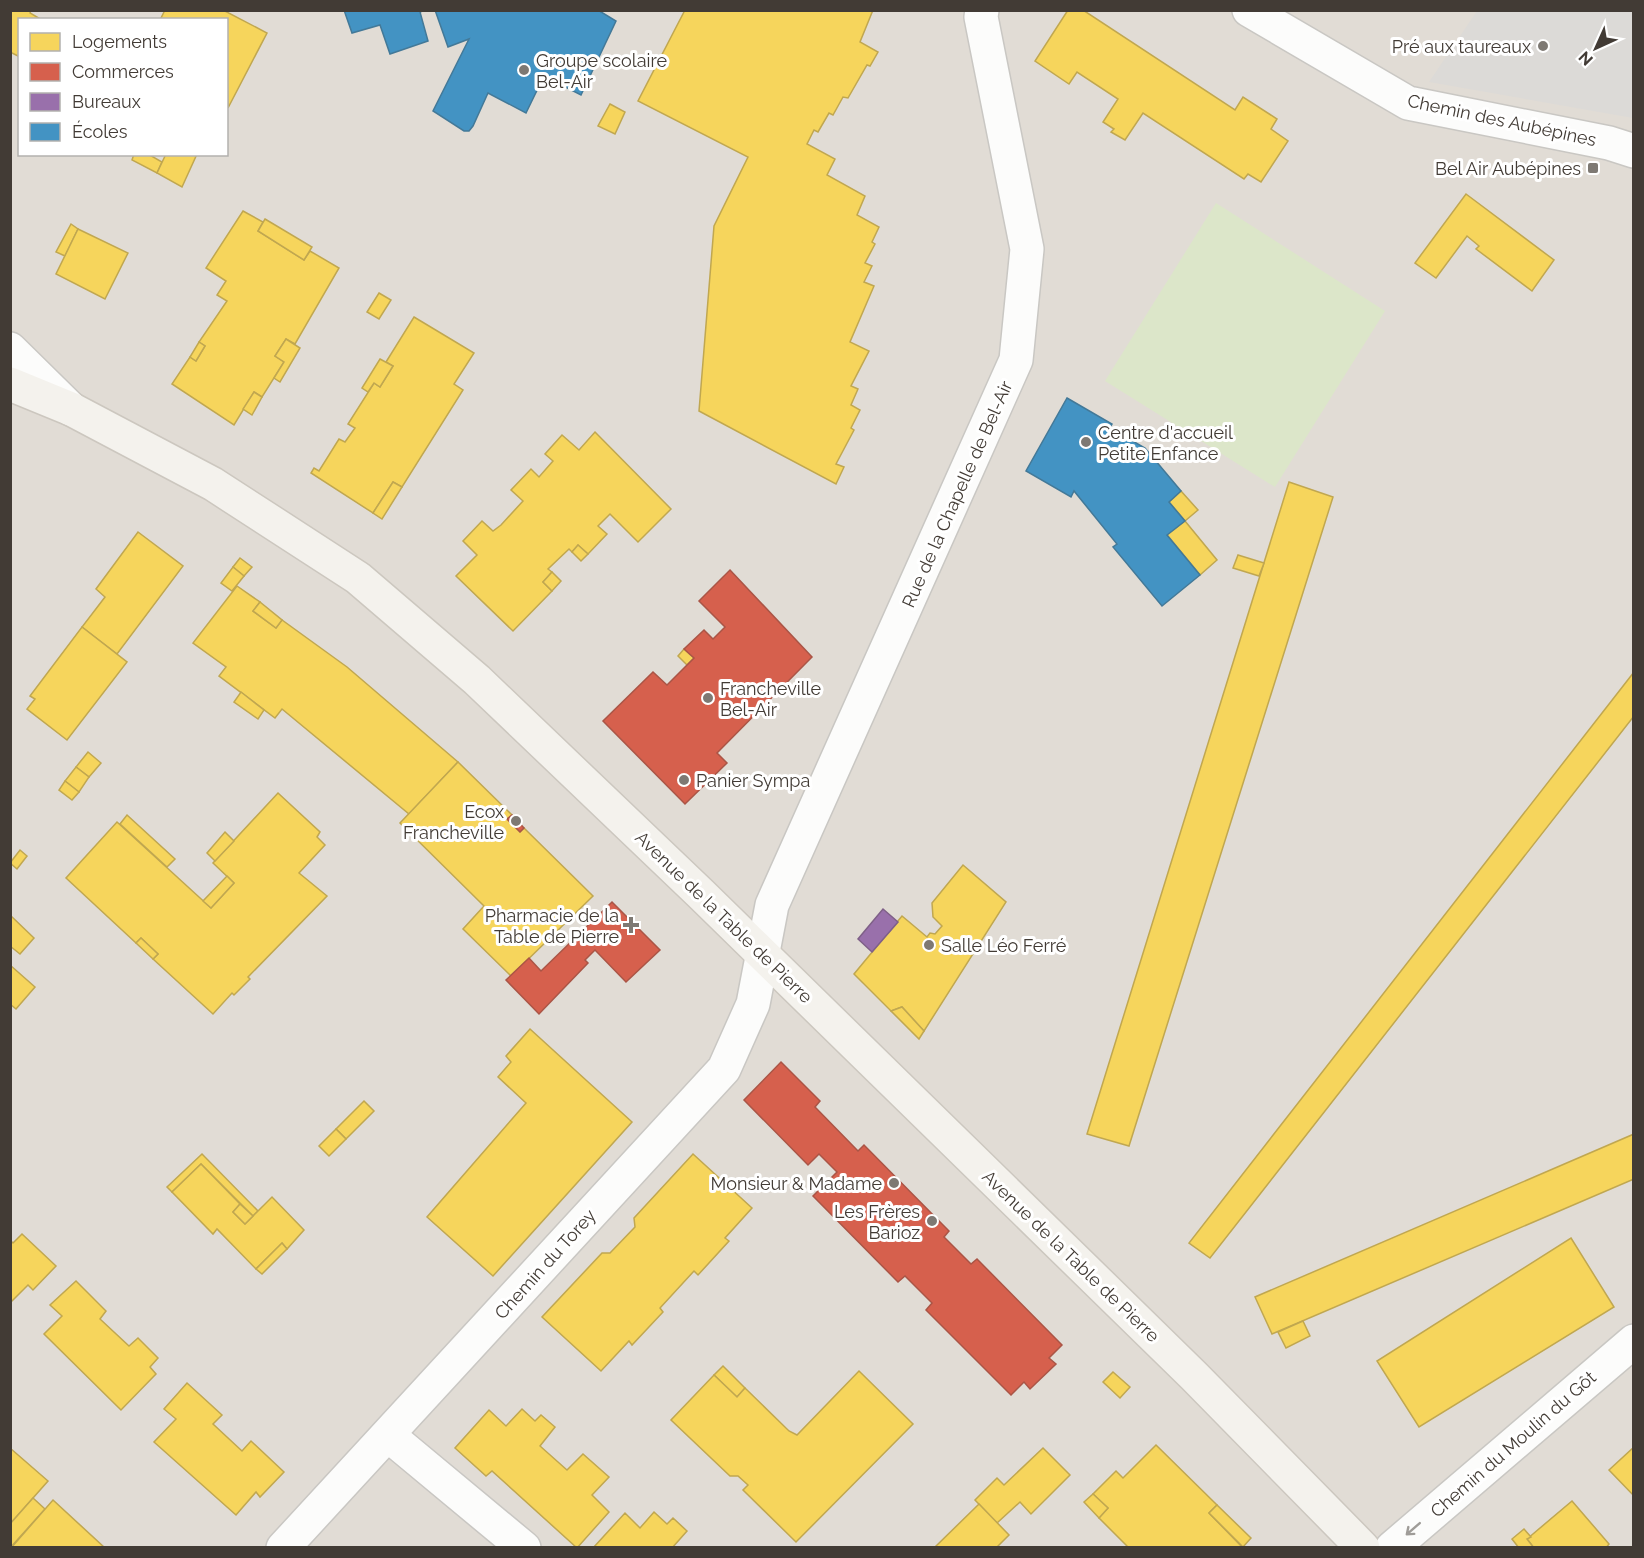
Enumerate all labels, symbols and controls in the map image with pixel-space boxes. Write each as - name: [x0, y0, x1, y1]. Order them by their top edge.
- legend: [18, 18, 228, 156]
- north arrow: [1566, 18, 1626, 78]
- text: Logements: [72, 31, 167, 52]
- place label: Pré aux taureaux: [1392, 36, 1531, 57]
- marker: Pré aux taureaux: [1536, 39, 1550, 53]
- text: N: [1575, 47, 1597, 69]
- place label: Groupe scolaire Bel-Air: [536, 50, 667, 92]
- text: Commerces: [72, 61, 174, 82]
- marker: Groupe scolaire Bel-Air: [517, 63, 531, 77]
- street label: Chemin des Aubépines: [1406, 90, 1599, 150]
- text: Bureaux: [72, 91, 141, 112]
- text: Écoles: [72, 120, 128, 142]
- place label: Bel Air Aubépines: [1435, 158, 1581, 179]
- marker: Bel Air Aubépines: [1586, 161, 1600, 175]
- street label: Rue de la Chapelle de Bel-Air: [897, 377, 1017, 611]
- place label: Centre d'accueil Petite Enfance: [1098, 422, 1233, 464]
- marker: Centre d'accueil Petite Enfance: [1079, 435, 1093, 449]
- place label: Francheville Bel-Air: [720, 678, 821, 720]
- marker: Francheville Bel-Air: [701, 691, 715, 705]
- place label: Panier Sympa: [696, 770, 810, 791]
- marker: Panier Sympa: [677, 773, 691, 787]
- place label: Ecox Francheville: [403, 801, 504, 843]
- marker: Ecox Francheville: [509, 814, 523, 828]
- street label: Avenue de la Table de Pierre: [631, 827, 817, 1007]
- place label: Pharmacie de la Table de Pierre: [485, 905, 619, 947]
- marker: Pharmacie de la Table de Pierre: [624, 918, 638, 932]
- place label: Salle Léo Ferré: [941, 935, 1067, 956]
- marker: Salle Léo Ferré: [922, 938, 936, 952]
- street label: Avenue de la Table de Pierre: [978, 1166, 1164, 1346]
- place label: Monsieur & Madame: [711, 1173, 882, 1194]
- marker: Monsieur & Madame: [887, 1176, 901, 1190]
- place label: Les Frères Barioz: [834, 1201, 920, 1243]
- street label: Chemin du Torey: [490, 1205, 600, 1323]
- marker: Les Frères Barioz: [925, 1214, 939, 1228]
- street label: Chemin du Moulin du Gôt: [1426, 1366, 1600, 1522]
- one-way arrow: [1406, 1522, 1421, 1536]

